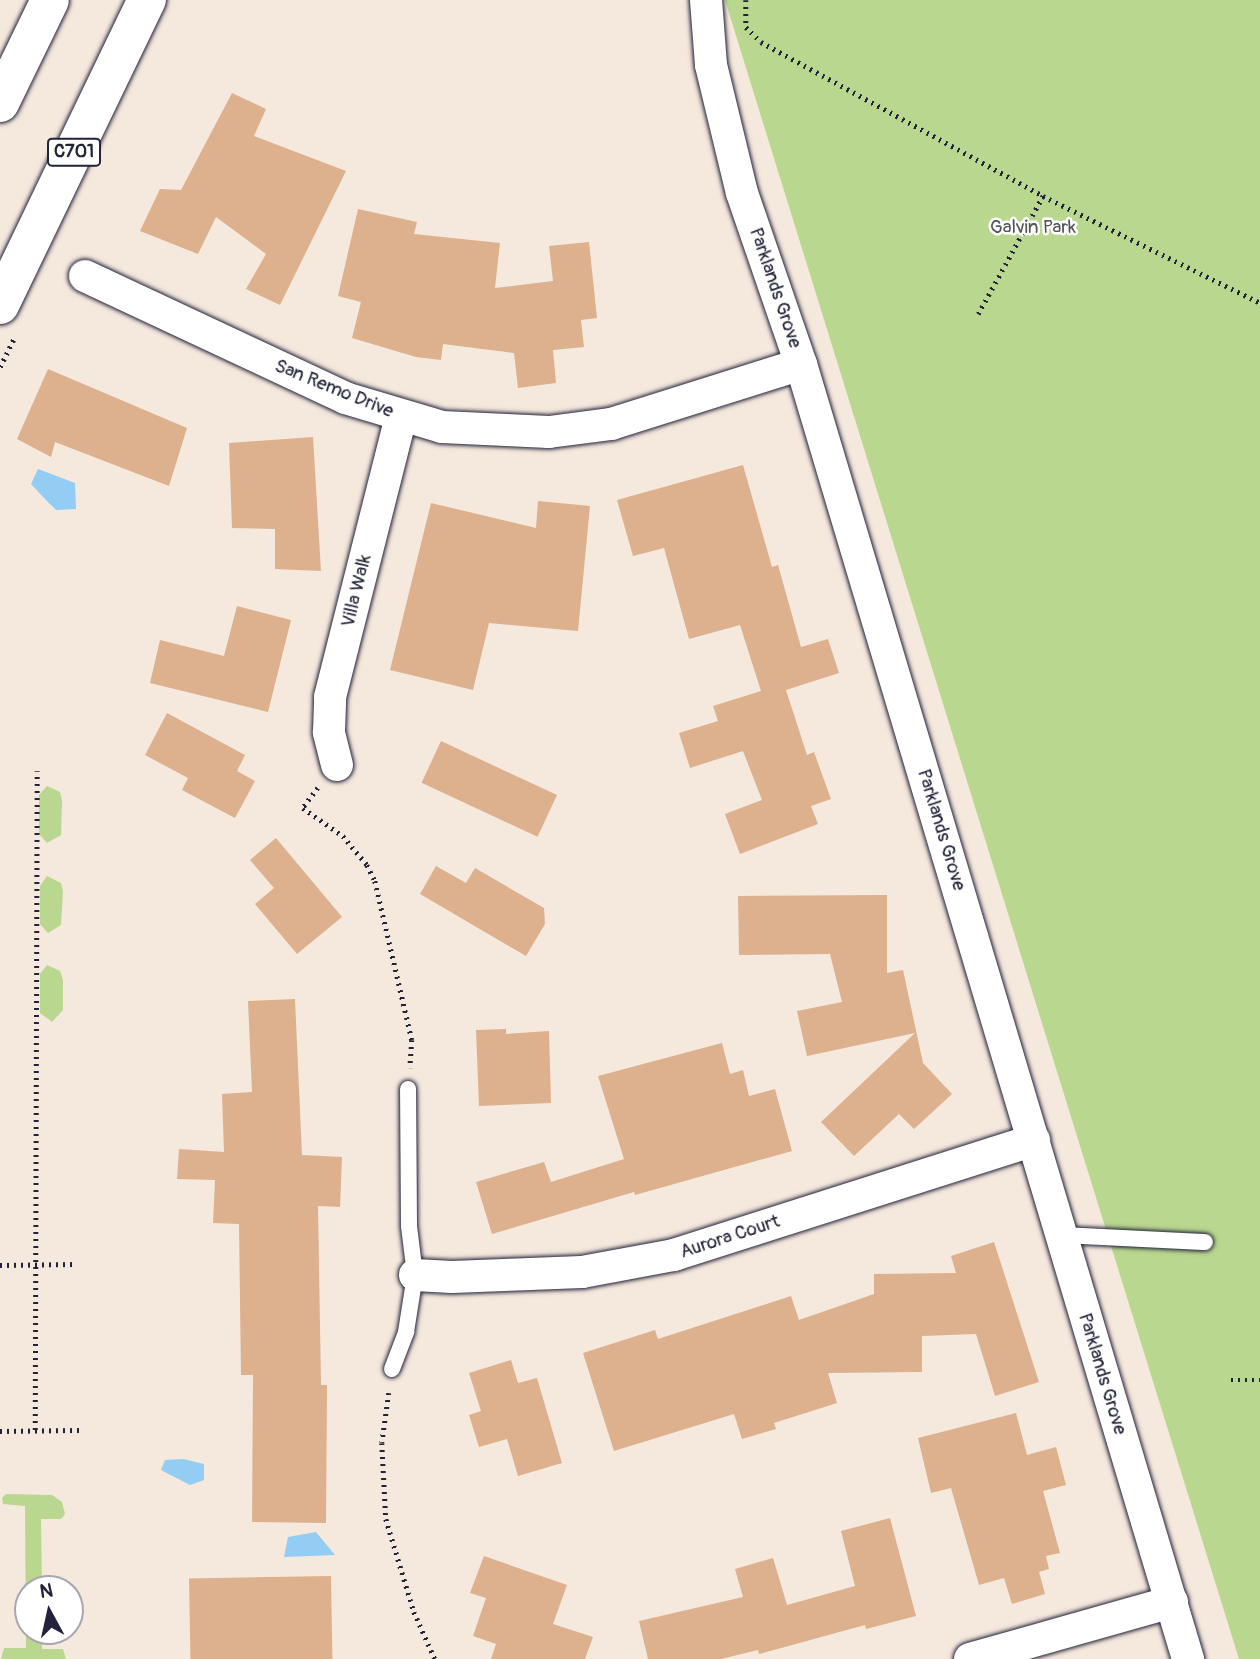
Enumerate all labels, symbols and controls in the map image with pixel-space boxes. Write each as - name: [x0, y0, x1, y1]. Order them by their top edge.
- road number: C701: [46, 138, 102, 167]
- park label: Galvin Park: [990, 217, 1076, 239]
- street label: Parklands Grove: [744, 225, 806, 351]
- street label: San Remo Drive: [271, 355, 397, 423]
- street label: Villa Walk: [337, 552, 377, 630]
- street label: Parklands Grove: [912, 766, 970, 894]
- street label: Aurora Court: [677, 1210, 783, 1264]
- street label: Parklands Grove: [1073, 1310, 1131, 1438]
- north arrow: [14, 1575, 84, 1645]
- text: N: [38, 1578, 54, 1604]

